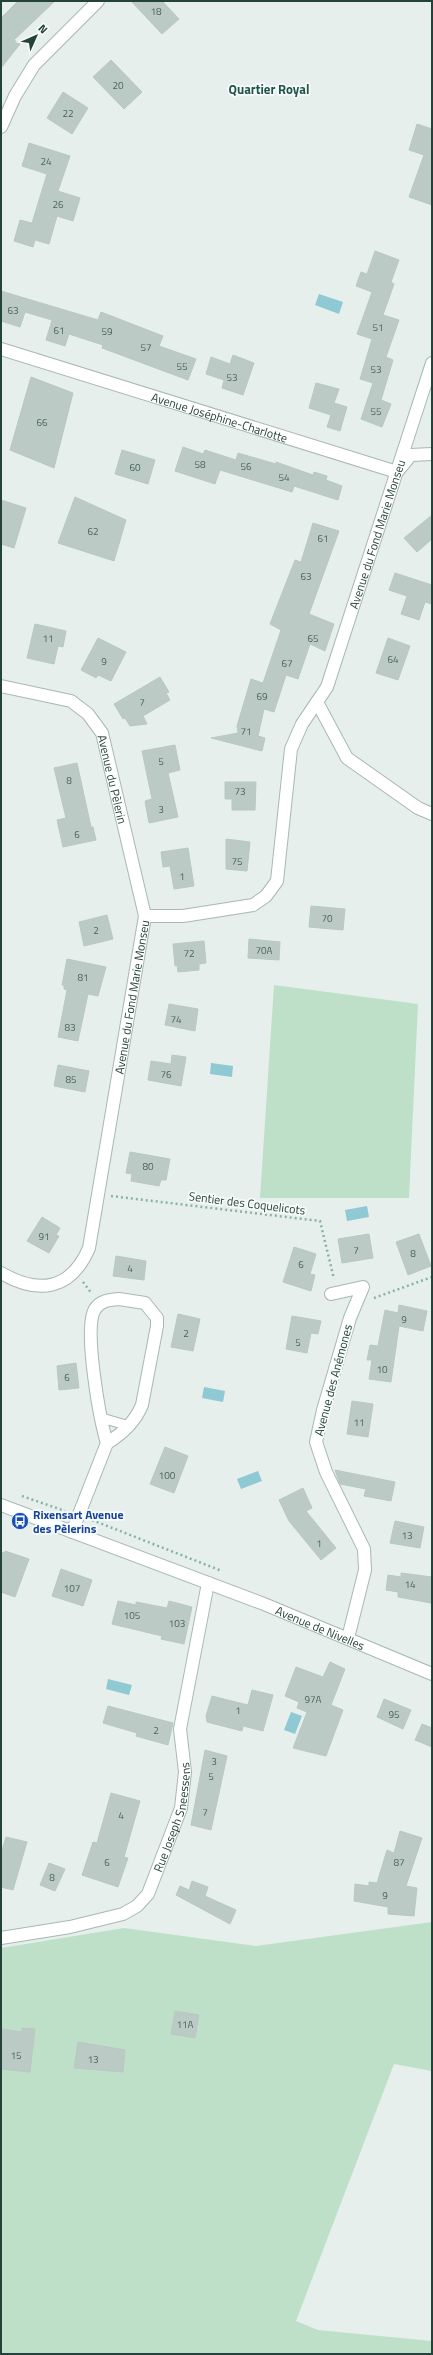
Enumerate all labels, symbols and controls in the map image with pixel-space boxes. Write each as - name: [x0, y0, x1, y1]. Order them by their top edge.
- house number: 18: [150, 4, 162, 19]
- north arrow: [16, 16, 56, 56]
- text: N: [35, 21, 51, 37]
- house number: 20: [112, 78, 124, 93]
- district label: Quartier Royal: [229, 79, 309, 99]
- house number: 22: [62, 106, 74, 121]
- house number: 24: [40, 154, 52, 169]
- house number: 26: [52, 197, 64, 212]
- house number: 63: [7, 303, 19, 318]
- house number: 51: [372, 320, 384, 335]
- house number: 61: [53, 323, 65, 338]
- house number: 59: [101, 324, 113, 339]
- house number: 57: [140, 340, 152, 355]
- house number: 55: [176, 359, 188, 374]
- house number: 53: [370, 362, 382, 377]
- house number: 53: [226, 370, 238, 385]
- street label: Avenue Joséphine-Charlotte: [149, 387, 290, 447]
- house number: 55: [370, 404, 382, 419]
- house number: 66: [36, 415, 48, 430]
- house number: 58: [194, 457, 206, 472]
- street label: Avenue du Fond Marie Monseu: [343, 457, 410, 611]
- house number: 56: [240, 459, 252, 474]
- house number: 60: [129, 460, 141, 475]
- house number: 54: [278, 470, 290, 485]
- house number: 62: [87, 524, 99, 539]
- house number: 61: [317, 531, 329, 546]
- house number: 63: [300, 569, 312, 584]
- house number: 11: [42, 631, 54, 646]
- house number: 65: [307, 631, 319, 646]
- house number: 64: [387, 652, 399, 667]
- house number: 9: [101, 654, 107, 669]
- house number: 67: [281, 656, 293, 671]
- house number: 69: [256, 689, 268, 704]
- house number: 7: [139, 695, 145, 710]
- house number: 71: [240, 724, 252, 739]
- street label: Avenue du Pèlerin: [93, 733, 132, 826]
- house number: 5: [158, 754, 164, 769]
- house number: 8: [66, 773, 72, 788]
- house number: 73: [234, 784, 246, 799]
- house number: 3: [158, 802, 164, 817]
- house number: 6: [74, 827, 80, 842]
- house number: 75: [231, 854, 243, 869]
- house number: 1: [179, 869, 185, 884]
- house number: 70: [321, 911, 333, 926]
- street label: Avenue du Fond Marie Monseu: [109, 919, 154, 1076]
- house number: 2: [93, 923, 99, 938]
- house number: 70A: [255, 943, 273, 958]
- house number: 72: [183, 946, 195, 961]
- house number: 81: [77, 970, 89, 985]
- house number: 74: [170, 1012, 182, 1027]
- house number: 83: [64, 1020, 76, 1035]
- house number: 76: [160, 1067, 172, 1082]
- house number: 85: [65, 1072, 77, 1087]
- house number: 80: [142, 1159, 154, 1174]
- street label: Sentier des Coquelicots: [188, 1186, 307, 1220]
- house number: 91: [38, 1229, 50, 1244]
- house number: 7: [353, 1243, 359, 1258]
- house number: 8: [410, 1246, 416, 1261]
- house number: 6: [298, 1257, 304, 1272]
- house number: 4: [127, 1261, 133, 1276]
- house number: 9: [401, 1312, 407, 1327]
- street label: Avenue des Anémones: [309, 1322, 357, 1438]
- house number: 2: [183, 1326, 189, 1341]
- house number: 5: [295, 1335, 301, 1350]
- house number: 10: [376, 1362, 388, 1377]
- house number: 6: [64, 1370, 70, 1385]
- house number: 11: [353, 1415, 365, 1430]
- house number: 100: [159, 1468, 176, 1483]
- place label: Rixensart Avenue des Pèlerins: [33, 1505, 124, 1538]
- bus stop icon: Rixensart Avenue des Pèlerins: [10, 1511, 30, 1531]
- house number: 13: [401, 1528, 413, 1543]
- house number: 1: [316, 1536, 322, 1551]
- house number: 14: [404, 1577, 416, 1592]
- house number: 107: [64, 1581, 80, 1596]
- street label: Avenue de Nivelles: [273, 1600, 368, 1655]
- house number: 105: [124, 1608, 141, 1623]
- house number: 103: [169, 1616, 185, 1631]
- house number: 97A: [304, 1692, 322, 1707]
- house number: 1: [235, 1703, 241, 1718]
- house number: 95: [388, 1707, 400, 1722]
- house number: 2: [153, 1723, 159, 1738]
- house number: 3: [211, 1754, 217, 1769]
- street label: Rue Joseph Sneessens: [148, 1761, 195, 1875]
- house number: 5: [208, 1769, 214, 1784]
- house number: 7: [202, 1805, 208, 1820]
- house number: 4: [118, 1808, 124, 1823]
- house number: 6: [104, 1855, 110, 1870]
- house number: 87: [393, 1855, 405, 1870]
- house number: 8: [49, 1870, 55, 1885]
- house number: 9: [382, 1888, 388, 1903]
- house number: 11A: [176, 2017, 194, 2032]
- house number: 15: [10, 2048, 22, 2063]
- house number: 13: [87, 2052, 99, 2067]

